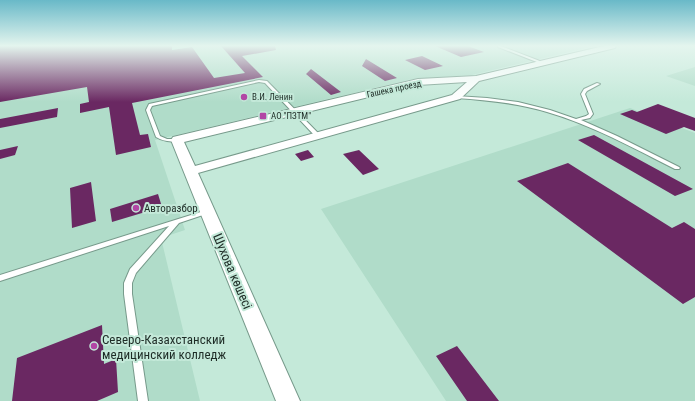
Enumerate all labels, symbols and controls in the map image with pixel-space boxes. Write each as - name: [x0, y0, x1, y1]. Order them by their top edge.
- street label: Гашека проезд: [366, 78, 422, 100]
- marker: В.И. Ленин: [239, 92, 249, 102]
- place label: В.И. Ленин: [252, 92, 293, 102]
- marker: АО "ПЗТМ": [258, 111, 268, 121]
- place label: АО "ПЗТМ": [271, 111, 311, 121]
- place label: Авторазбор: [144, 202, 198, 215]
- marker: Авторазбор: [131, 203, 141, 213]
- street label: Шухова көшесі: [210, 231, 255, 311]
- place label: Северо-Казахстанский медицинский колледж: [102, 332, 226, 362]
- marker: Северо-Казахстанский медицинский колледж: [89, 341, 99, 351]

